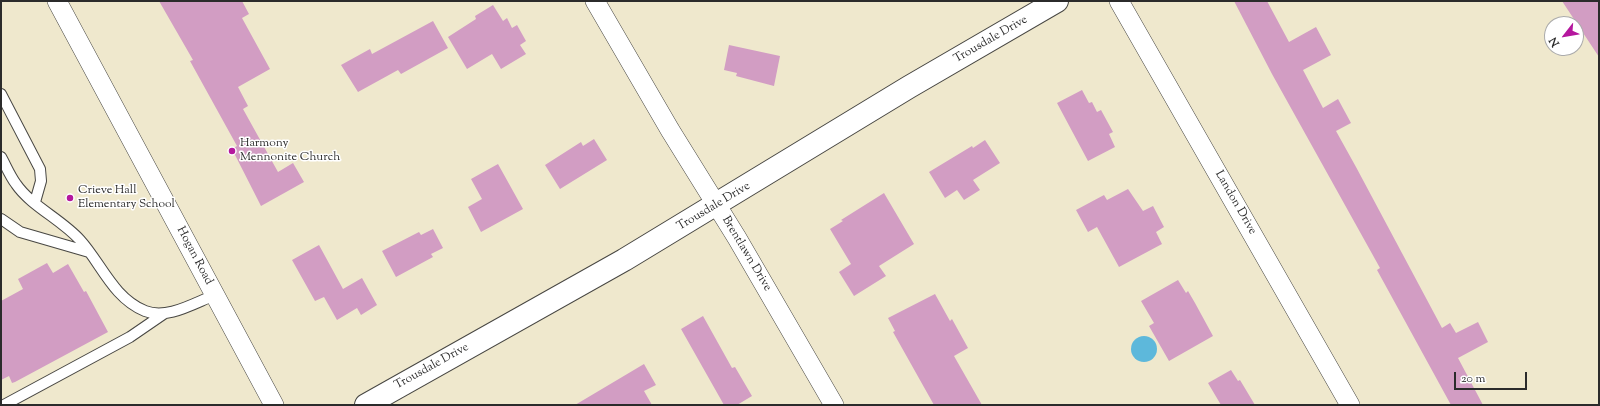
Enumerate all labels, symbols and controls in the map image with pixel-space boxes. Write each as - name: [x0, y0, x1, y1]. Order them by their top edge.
- street label: Trousdale Drive: [952, 13, 1030, 67]
- north arrow: [1544, 16, 1584, 56]
- text: N: [1545, 34, 1564, 50]
- place label: Harmony Mennonite Church: [240, 137, 340, 165]
- marker: Harmony Mennonite Church: [227, 146, 237, 156]
- street label: Landon Drive: [1211, 168, 1259, 238]
- street label: Trousdale Drive: [675, 180, 753, 234]
- place label: Crieve Hall Elementary School: [78, 184, 175, 212]
- marker: Crieve Hall Elementary School: [65, 193, 75, 203]
- street label: Brentlawn Drive: [718, 214, 774, 294]
- street label: Hogan Road: [173, 224, 215, 288]
- street label: Trousdale Drive: [392, 341, 472, 393]
- scale bar: [1456, 364, 1529, 390]
- text: 20 m: [1461, 370, 1485, 388]

